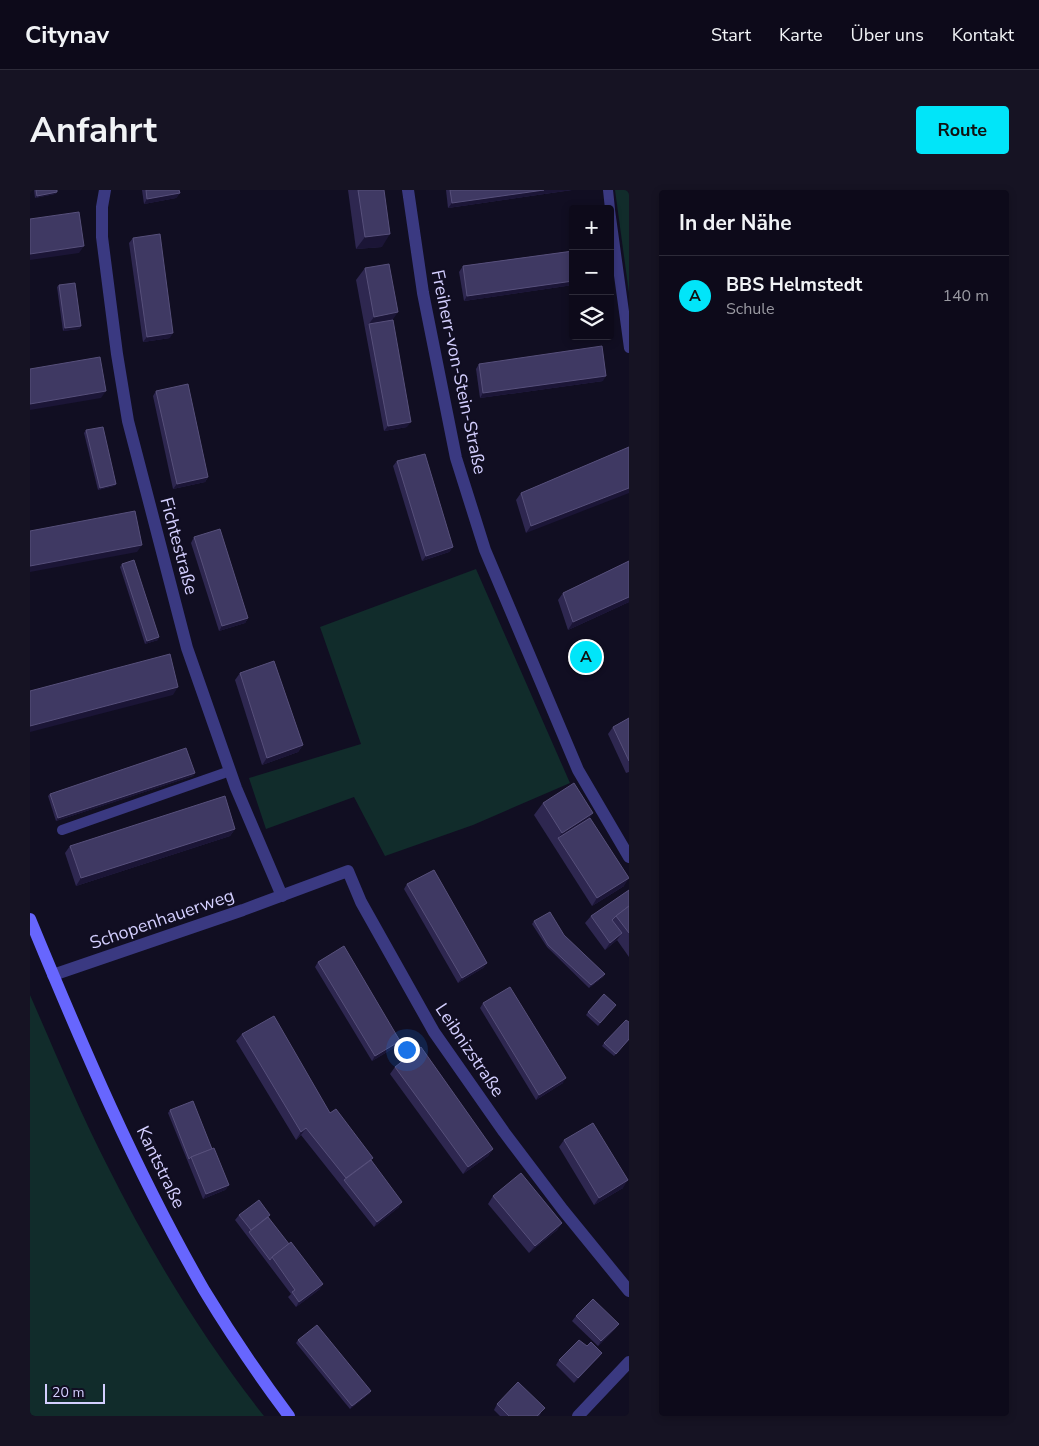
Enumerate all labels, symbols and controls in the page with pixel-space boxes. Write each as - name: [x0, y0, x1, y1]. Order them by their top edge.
- text: Citynav: [25, 19, 109, 51]
- text: Start: [711, 23, 751, 47]
- text: Karte: [779, 23, 823, 47]
- text: Über uns: [851, 23, 924, 47]
- text: Kontakt: [952, 23, 1014, 47]
- button: Route: [916, 106, 1009, 154]
- text: Anfahrt: [30, 107, 157, 154]
- map controls: [569, 205, 614, 340]
- button: +: [569, 205, 614, 250]
- text: In der Nähe: [679, 209, 792, 237]
- button: −: [569, 250, 614, 295]
- street label: Freiherr-von-Stein-Straße: [426, 268, 492, 476]
- text: BBS Helmstedt: [726, 272, 862, 298]
- text: A: [689, 285, 701, 307]
- text: 140 m: [942, 285, 989, 307]
- button: layers: [569, 295, 614, 340]
- text: Schule: [726, 298, 774, 320]
- street label: Fichtestraße: [154, 495, 204, 597]
- pin: A: [570, 638, 602, 676]
- street label: Schopenhauerweg: [86, 883, 238, 955]
- street label: Leibnizstraße: [430, 999, 510, 1101]
- your location: [394, 1037, 420, 1063]
- street label: Kantstraße: [131, 1122, 191, 1212]
- scale bar: [45, 1381, 105, 1404]
- text: 20 m: [52, 1383, 84, 1402]

